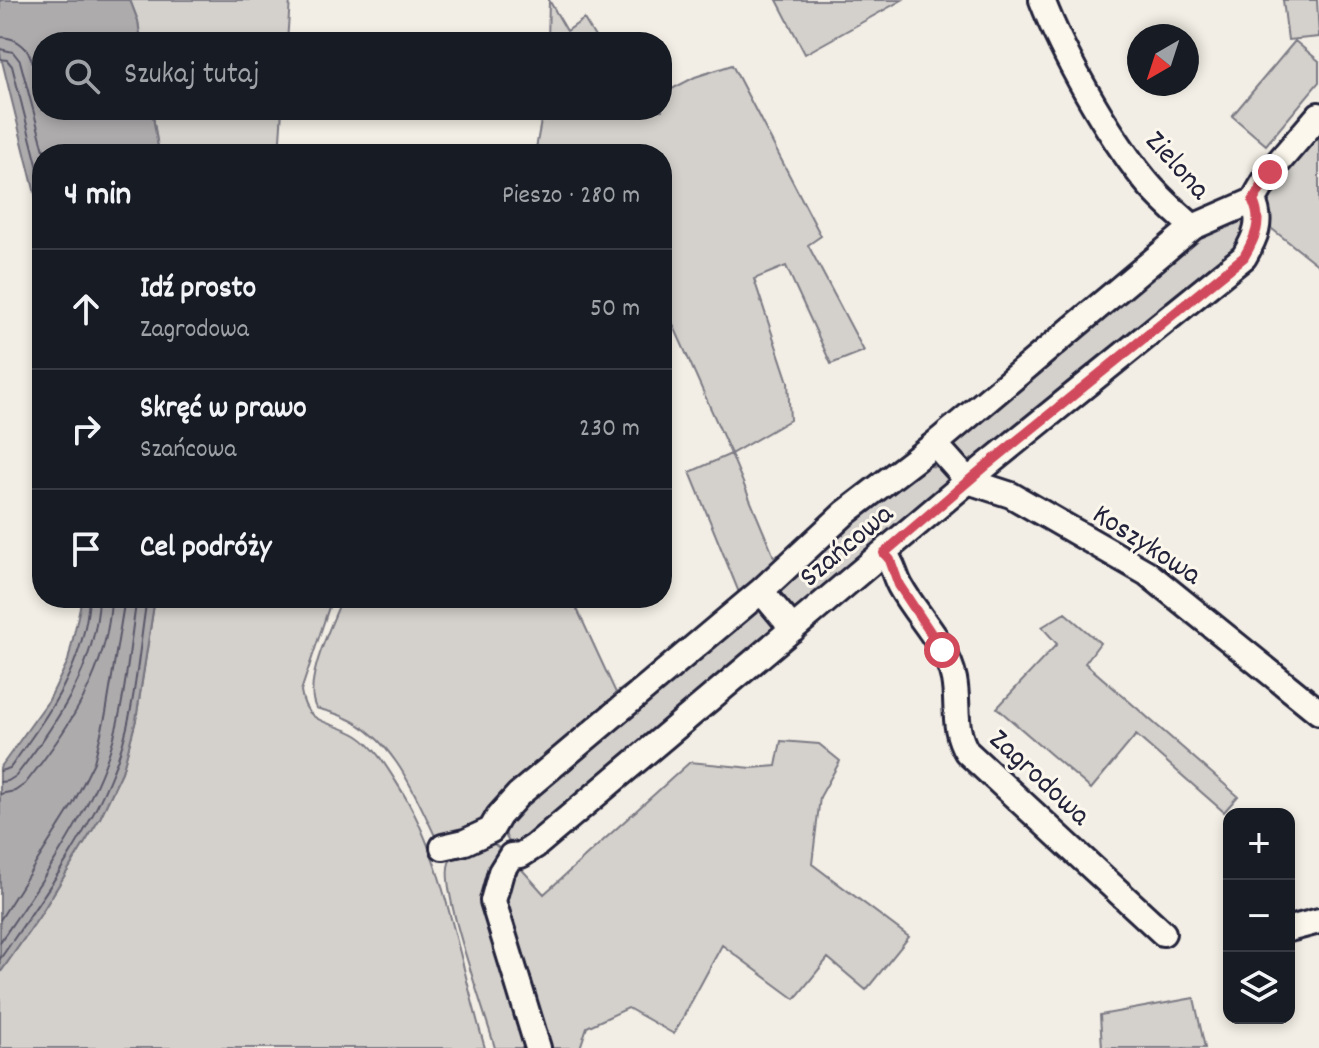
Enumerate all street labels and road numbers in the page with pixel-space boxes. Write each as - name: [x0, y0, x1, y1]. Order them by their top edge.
- street label: Zielona: [1133, 123, 1219, 212]
- street label: Szańcowa: [791, 495, 905, 600]
- street label: Koszykowa: [1082, 495, 1209, 599]
- street label: Zagrodowa: [977, 721, 1099, 839]

